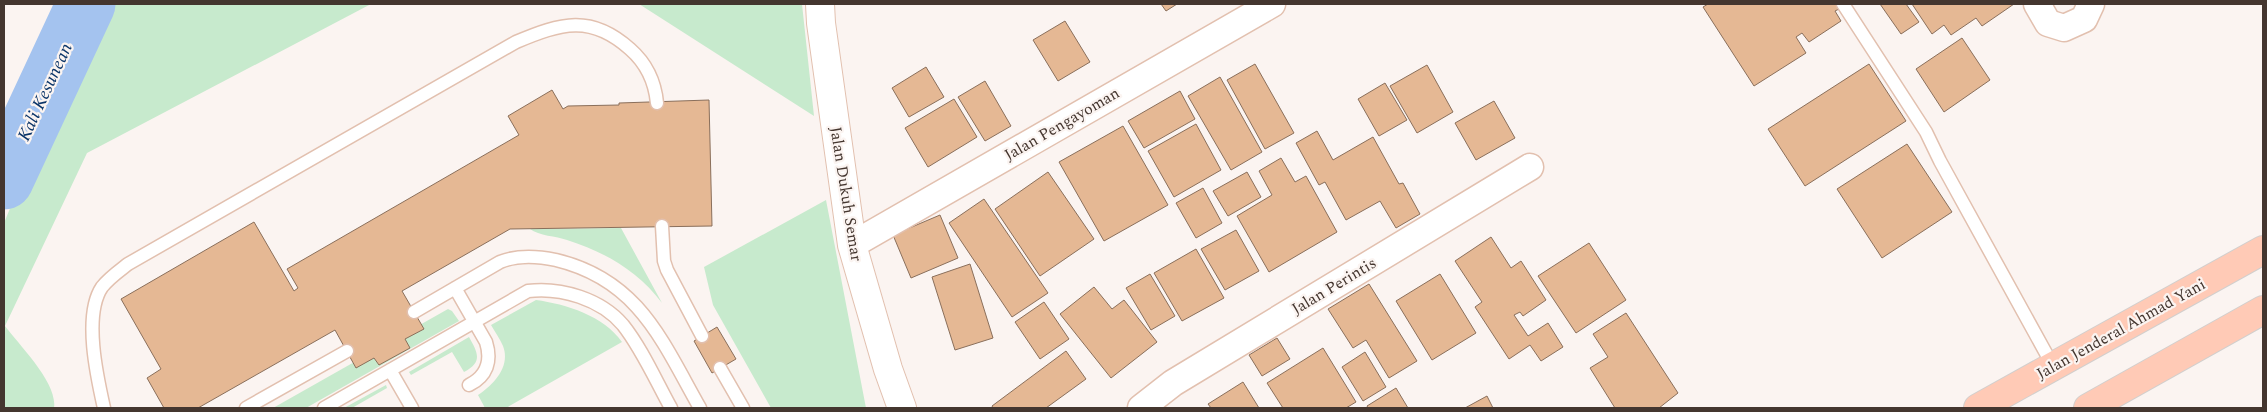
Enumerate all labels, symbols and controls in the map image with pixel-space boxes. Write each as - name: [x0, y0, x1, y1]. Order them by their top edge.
- water label: Kali Kesunean: [10, 38, 80, 146]
- street label: Jalan Pengayoman: [1000, 81, 1124, 167]
- street label: Jalan Dukuh Semar: [823, 125, 869, 263]
- street label: Jalan Perintis: [1287, 251, 1381, 321]
- street label: Jalan Jenderal Ahmad Yani: [2032, 272, 2210, 386]

